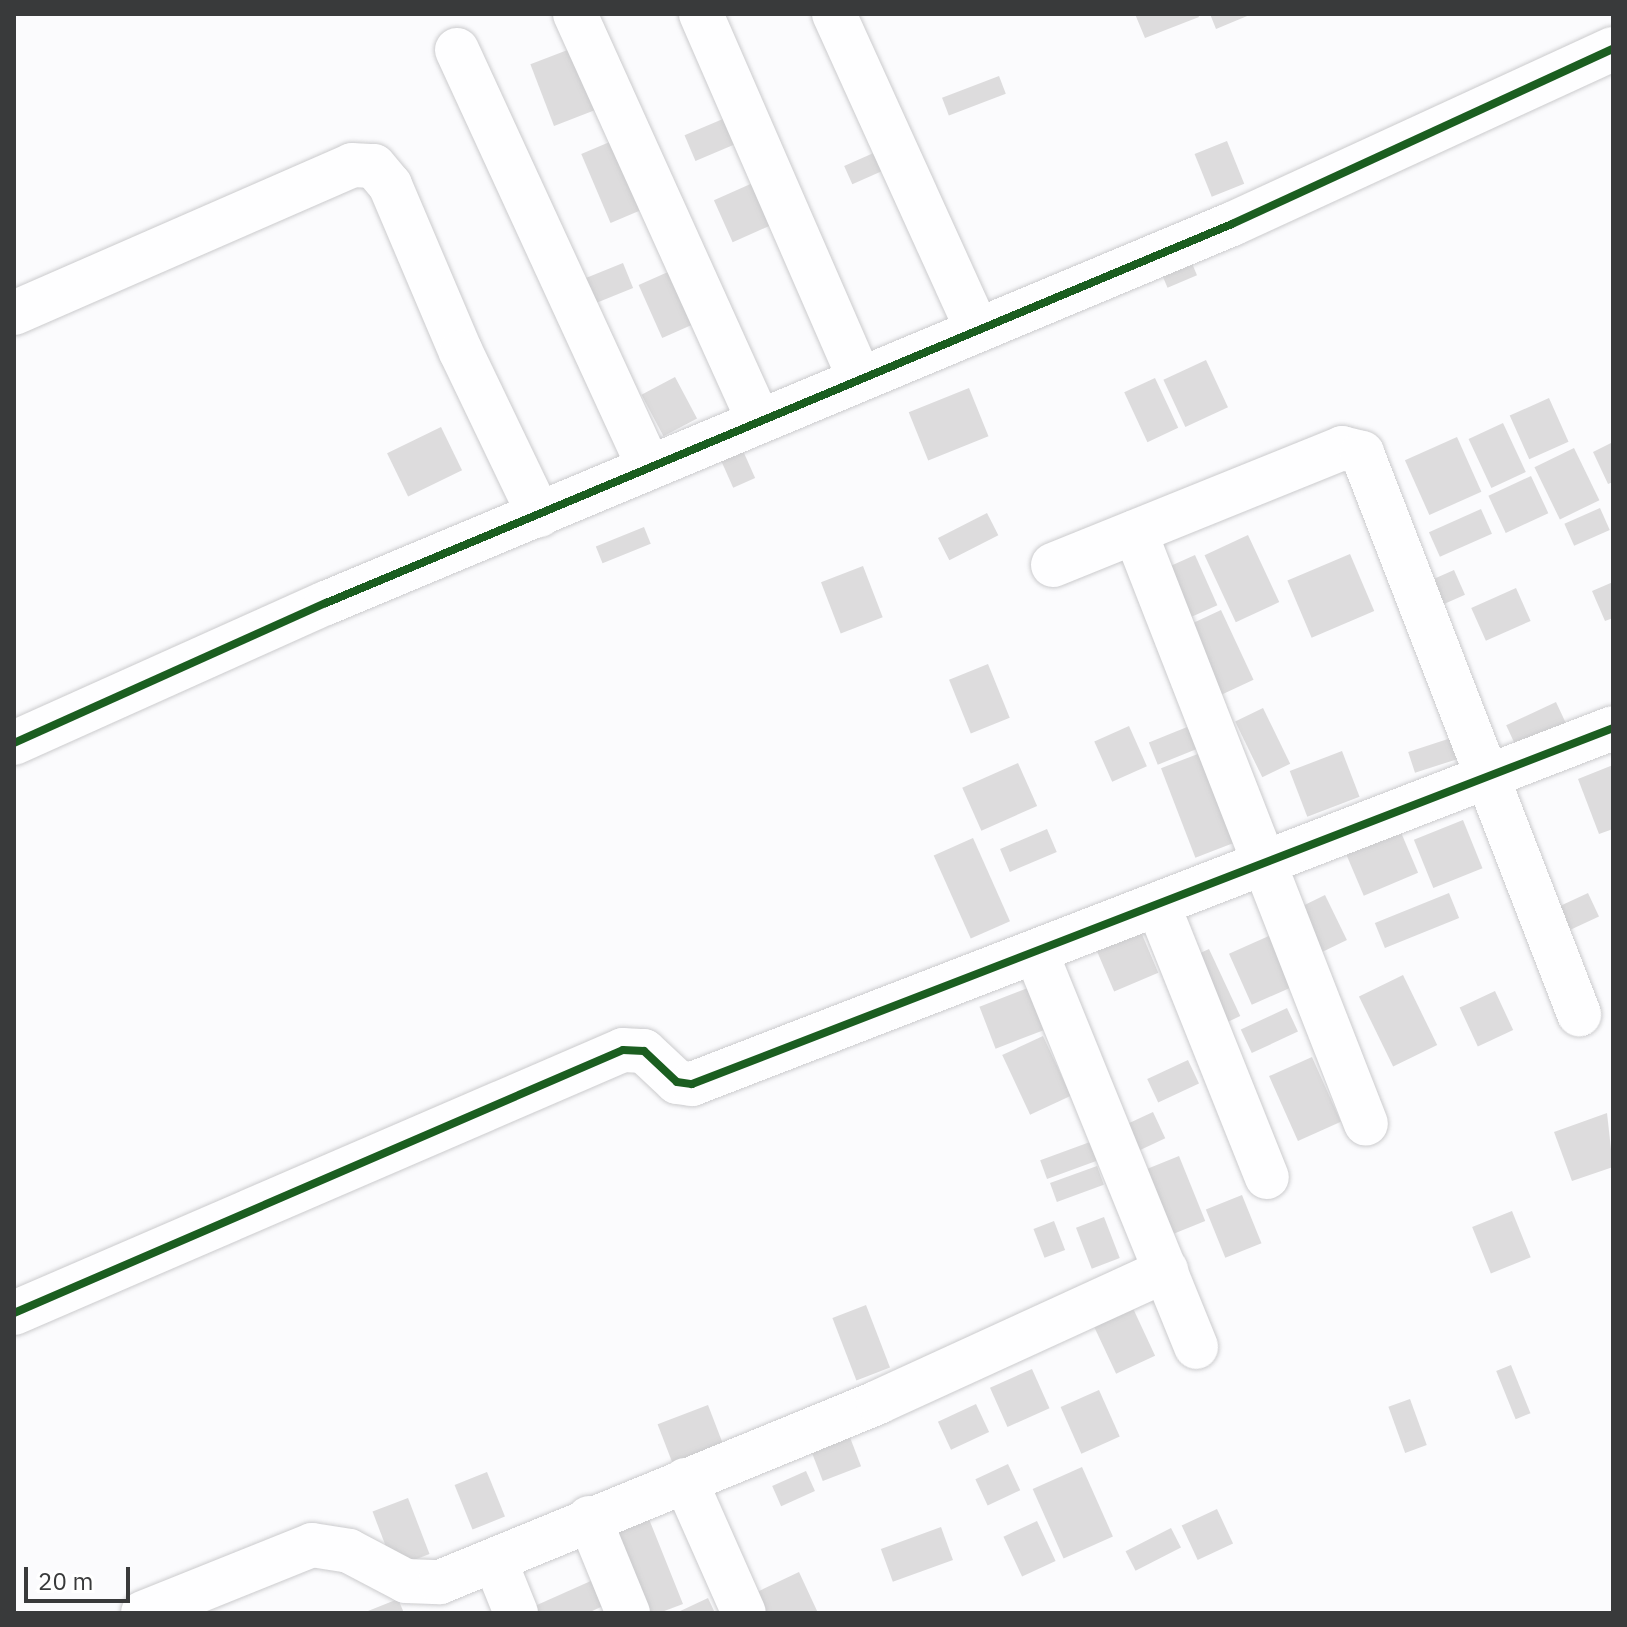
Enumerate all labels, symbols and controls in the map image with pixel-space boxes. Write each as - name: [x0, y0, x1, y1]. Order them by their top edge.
- scale bar: [28, 1551, 134, 1601]
- text: 20 m: [38, 1565, 93, 1597]

